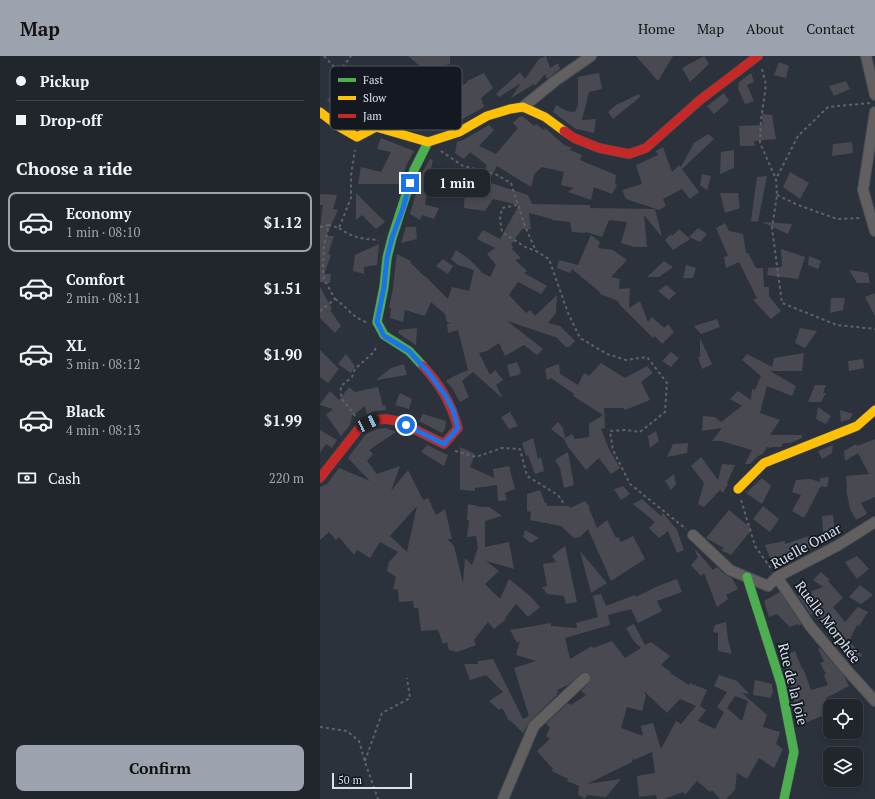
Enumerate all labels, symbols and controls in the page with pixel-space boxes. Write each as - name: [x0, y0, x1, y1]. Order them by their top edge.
- text: Map: [20, 16, 60, 41]
- text: Home: [638, 19, 675, 38]
- text: Map: [697, 19, 724, 38]
- text: About: [746, 19, 784, 38]
- text: Contact: [806, 19, 855, 38]
- legend: [330, 66, 462, 130]
- text: Pickup: [40, 71, 89, 91]
- text: Fast: [363, 73, 383, 87]
- text: Slow: [363, 91, 387, 105]
- text: Jam: [363, 109, 382, 123]
- text: Drop-off: [40, 110, 102, 130]
- text: Choose a ride: [16, 156, 132, 180]
- callout: 1 min: [424, 169, 490, 197]
- route end: [401, 174, 419, 192]
- text: 1 min: [439, 174, 475, 192]
- text: Economy: [66, 203, 131, 223]
- icon: car: [18, 204, 54, 240]
- text: $1.12: [264, 212, 302, 232]
- text: 1 min · 08:10: [66, 223, 140, 241]
- text: Comfort: [66, 269, 125, 289]
- icon: car: [18, 270, 54, 306]
- text: $1.51: [264, 278, 302, 298]
- text: 2 min · 08:11: [66, 289, 140, 307]
- text: XL: [66, 335, 86, 355]
- icon: car: [18, 336, 54, 372]
- text: $1.90: [264, 344, 302, 364]
- text: 3 min · 08:12: [66, 355, 140, 373]
- text: Black: [66, 401, 105, 421]
- icon: car: [18, 402, 54, 438]
- text: $1.99: [264, 410, 302, 430]
- car: [355, 412, 381, 434]
- route start: [397, 416, 415, 434]
- text: 4 min · 08:13: [66, 421, 140, 439]
- icon: cash: [16, 467, 38, 489]
- text: Cash: [48, 468, 81, 488]
- text: 220 m: [269, 469, 304, 487]
- street label: Ruelle Omar: [767, 518, 845, 573]
- street label: Ruelle Morphée: [791, 577, 866, 667]
- street label: Rue de la Joie: [774, 641, 813, 727]
- map controls: [823, 699, 863, 787]
- button: locate: [823, 699, 863, 739]
- button: Confirm: [16, 745, 304, 791]
- button: layers: [823, 747, 863, 787]
- scale bar: [332, 771, 412, 790]
- text: 50 m: [338, 773, 362, 787]

